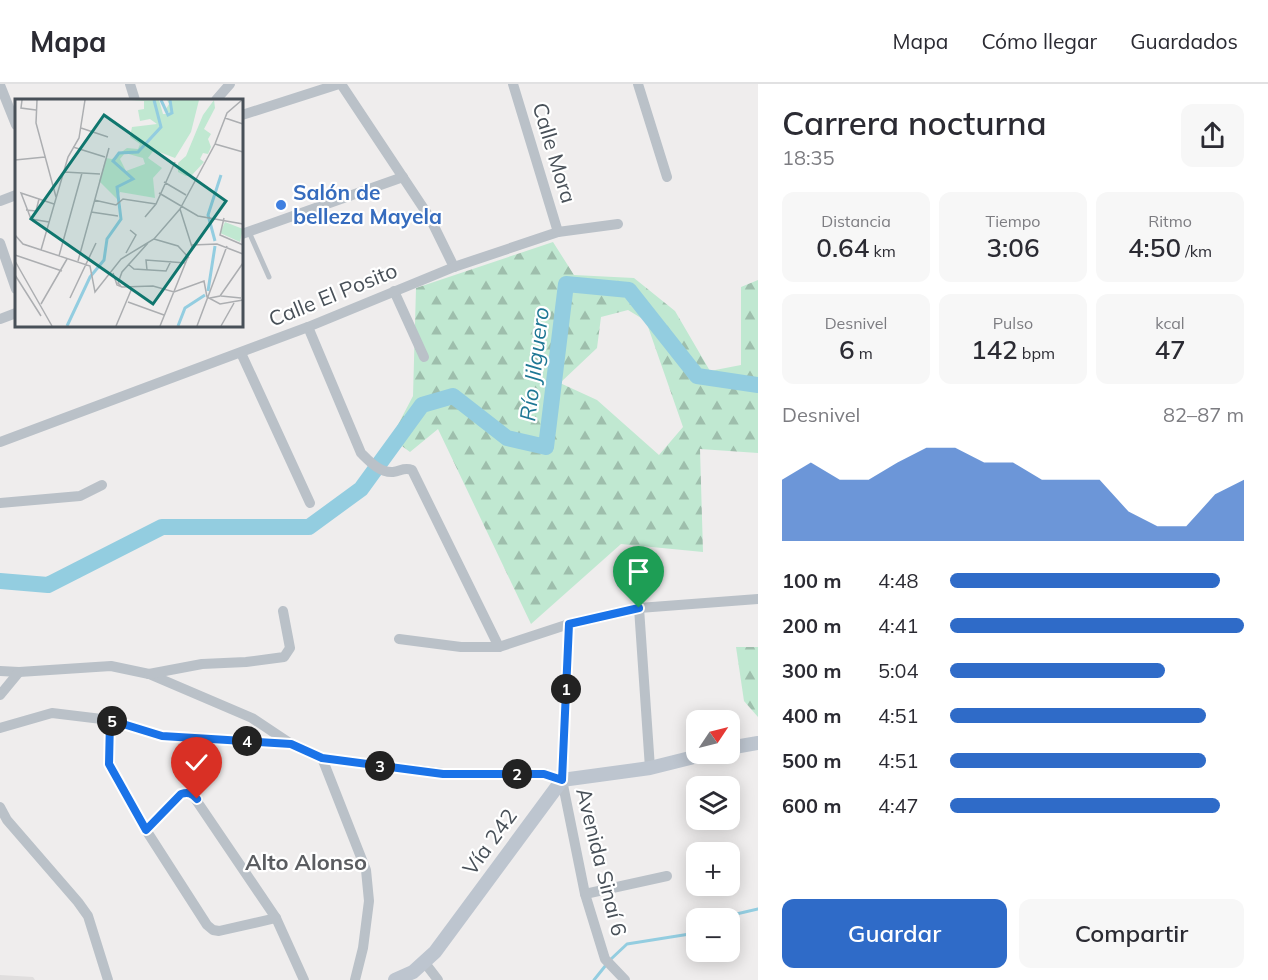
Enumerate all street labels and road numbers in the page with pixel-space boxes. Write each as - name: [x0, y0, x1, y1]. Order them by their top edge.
- street label: Calle Mora: [527, 99, 583, 206]
- street label: Calle El Posito: [265, 257, 401, 332]
- street label: Avenida Sinaí 6: [571, 785, 633, 938]
- street label: Vía 242: [456, 803, 522, 880]

